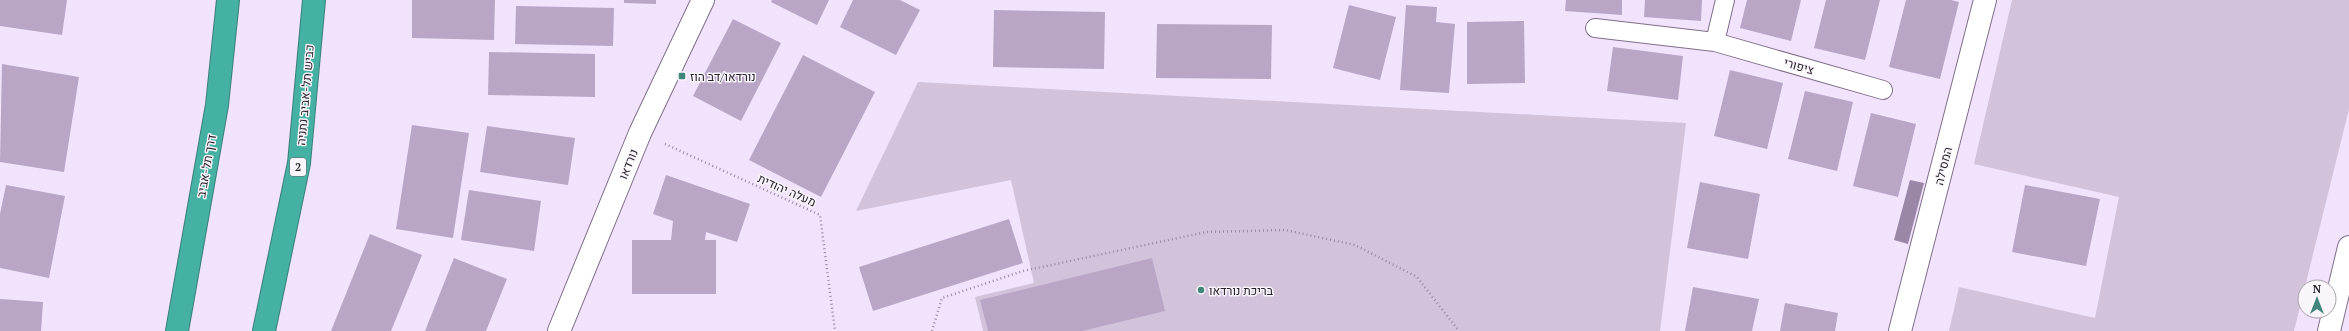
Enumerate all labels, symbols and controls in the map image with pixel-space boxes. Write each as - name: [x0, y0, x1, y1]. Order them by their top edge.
- street label: כביש תל-אביב נתניה: [293, 44, 317, 146]
- street label: ציפורי: [1782, 55, 1816, 78]
- place label: נורדאו/דב הוז: [690, 69, 756, 84]
- marker: נורדאו/דב הוז: [677, 71, 687, 81]
- street label: דרך תל-אביב: [193, 133, 219, 199]
- street label: המסילה: [1931, 145, 1955, 187]
- street label: נורדאו: [615, 147, 641, 181]
- road number: 2: [290, 158, 306, 176]
- street label: מעלה יהודית: [756, 170, 818, 210]
- north arrow: [2297, 279, 2337, 319]
- text: N: [2313, 282, 2322, 296]
- place label: בריכת נורדאו: [1209, 283, 1274, 298]
- marker: בריכת נורדאו: [1196, 285, 1206, 295]

